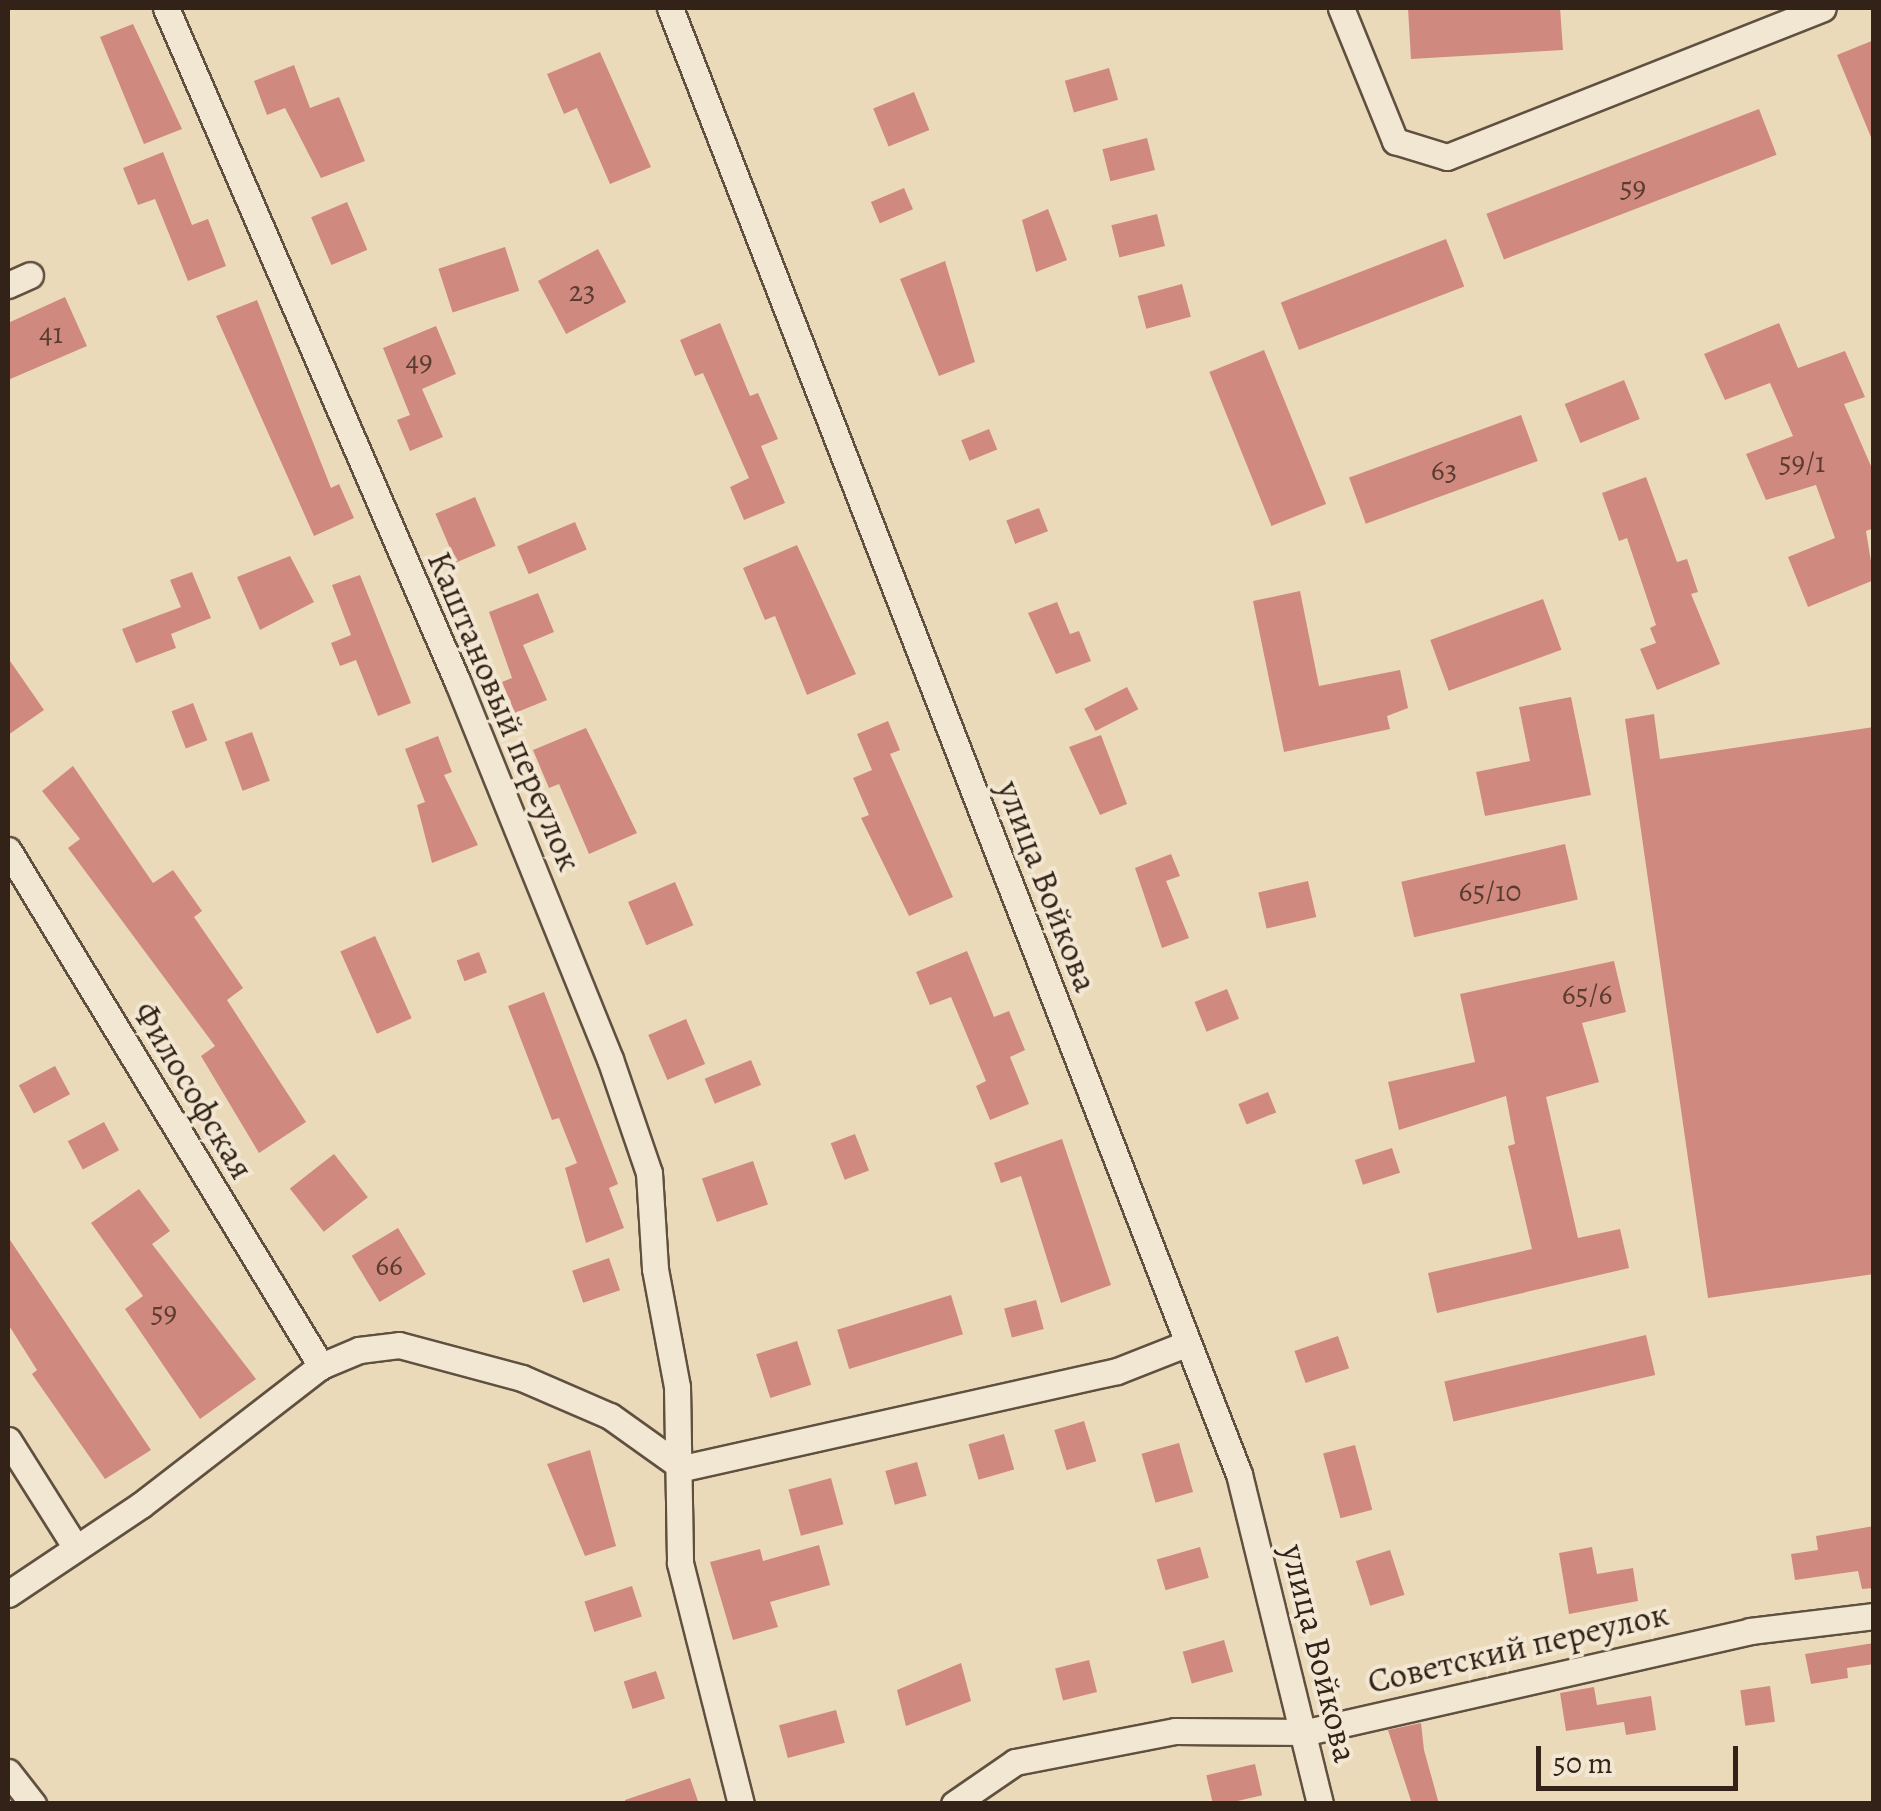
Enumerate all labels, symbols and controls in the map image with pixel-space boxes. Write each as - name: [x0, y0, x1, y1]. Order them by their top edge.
- house number: 59: [1620, 169, 1646, 205]
- house number: 23: [569, 273, 595, 309]
- house number: 41: [39, 315, 63, 351]
- house number: 49: [405, 343, 433, 379]
- house number: 59/1: [1779, 444, 1825, 480]
- house number: 63: [1431, 452, 1457, 488]
- street label: Каштановый переулок: [419, 545, 591, 877]
- street label: улица Войкова: [988, 774, 1108, 998]
- house number: 65/10: [1459, 873, 1521, 909]
- house number: 65/6: [1562, 976, 1612, 1012]
- street label: Философская: [125, 994, 263, 1186]
- house number: 66: [375, 1247, 403, 1283]
- house number: 59: [151, 1294, 177, 1330]
- street label: улица Войкова: [1273, 1540, 1367, 1766]
- street label: Советский переулок: [1363, 1592, 1673, 1702]
- scale bar: [1541, 1726, 1744, 1788]
- text: 50 m: [1553, 1743, 1613, 1783]

